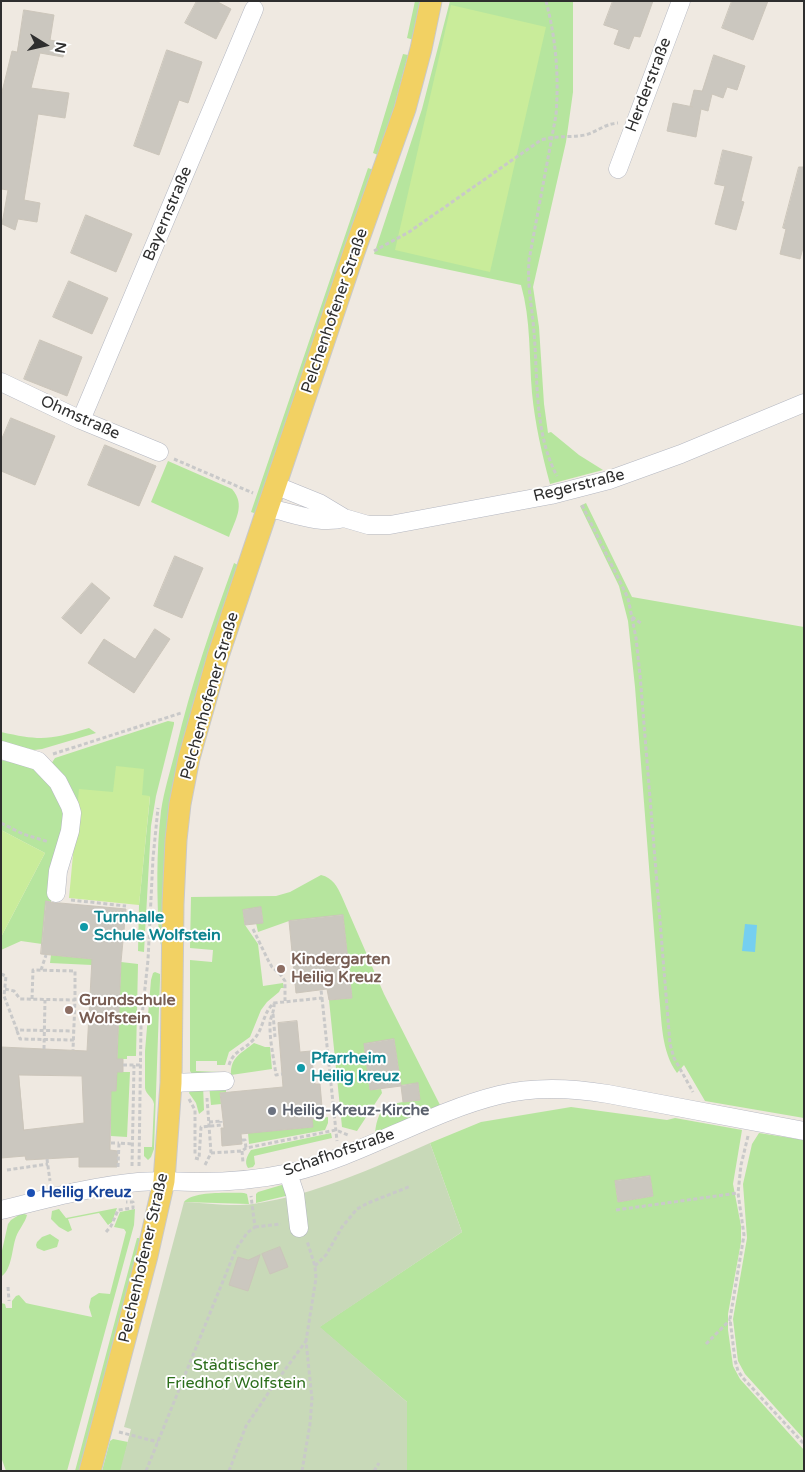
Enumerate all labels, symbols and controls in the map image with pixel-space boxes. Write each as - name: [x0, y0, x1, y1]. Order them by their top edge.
- north arrow: [20, 20, 70, 70]
- street label: Herderstraße: [622, 35, 676, 135]
- text: N: [51, 41, 70, 55]
- street label: Bayernstraße: [139, 164, 197, 264]
- street label: Pelchenhofener Straße: [298, 226, 372, 396]
- street label: Ohmstraße: [37, 392, 123, 444]
- street label: Regerstraße: [531, 465, 627, 507]
- street label: Pelchenhofener Straße: [177, 610, 243, 782]
- place label: Turnhalle Schule Wolfstein: [94, 908, 221, 946]
- marker: Turnhalle Schule Wolfstein: [78, 921, 90, 933]
- place label: Kindergarten Heilig Kreuz: [291, 950, 391, 988]
- marker: Kindergarten Heilig Kreuz: [275, 963, 287, 975]
- place label: Grundschule Wolfstein: [79, 991, 175, 1029]
- marker: Grundschule Wolfstein: [63, 1004, 75, 1016]
- place label: Pfarrheim Heilig kreuz: [311, 1049, 399, 1087]
- marker: Pfarrheim Heilig kreuz: [295, 1062, 307, 1074]
- place label: Heilig-Kreuz-Kirche: [282, 1101, 429, 1121]
- marker: Heilig-Kreuz-Kirche: [266, 1105, 278, 1117]
- street label: Schafhofstraße: [281, 1125, 397, 1181]
- street label: Pelchenhofener Straße: [115, 1171, 173, 1345]
- place label: Heilig Kreuz: [41, 1183, 131, 1203]
- marker: Heilig Kreuz: [25, 1187, 37, 1199]
- park label: Städtischer Friedhof Wolfstein: [166, 1356, 306, 1394]

